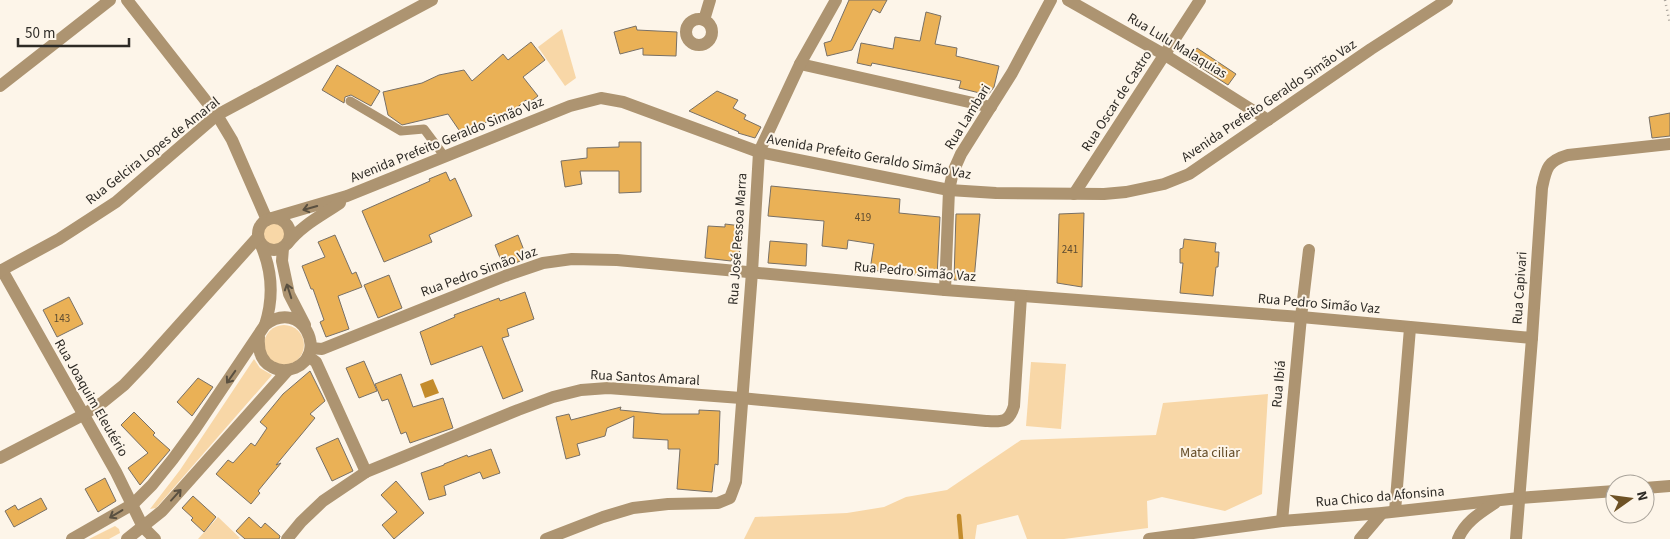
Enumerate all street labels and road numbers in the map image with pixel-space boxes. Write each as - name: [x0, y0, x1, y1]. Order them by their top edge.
- street label: Rua Lulu Malaquias: [1123, 8, 1231, 84]
- street label: Avenida Prefeito Geraldo Simão Vaz: [1177, 35, 1361, 167]
- street label: Rua Oscar de Castro: [1077, 47, 1157, 155]
- street label: Rua Lambari: [940, 80, 996, 154]
- street label: Rua Gelcira Lopes de Amaral: [82, 92, 225, 210]
- street label: Avenida Prefeito Geraldo Simão Vaz: [347, 92, 547, 188]
- street label: Avenida Prefeito Geraldo Simão Vaz: [765, 129, 973, 185]
- street label: Rua José Pessoa Marra: [723, 172, 753, 306]
- street label: Rua Pedro Simão Vaz: [418, 242, 540, 302]
- street label: Rua Capivari: [1507, 251, 1533, 325]
- street label: Rua Pedro Simão Vaz: [853, 257, 977, 287]
- street label: Rua Pedro Simão Vaz: [1257, 289, 1381, 319]
- street label: Rua Joaquim Eleutério: [49, 336, 133, 460]
- street label: Rua Ibiá: [1267, 360, 1291, 408]
- street label: Rua Santos Amaral: [590, 365, 701, 391]
- street label: Rua Chico da Afonsina: [1315, 481, 1445, 513]

